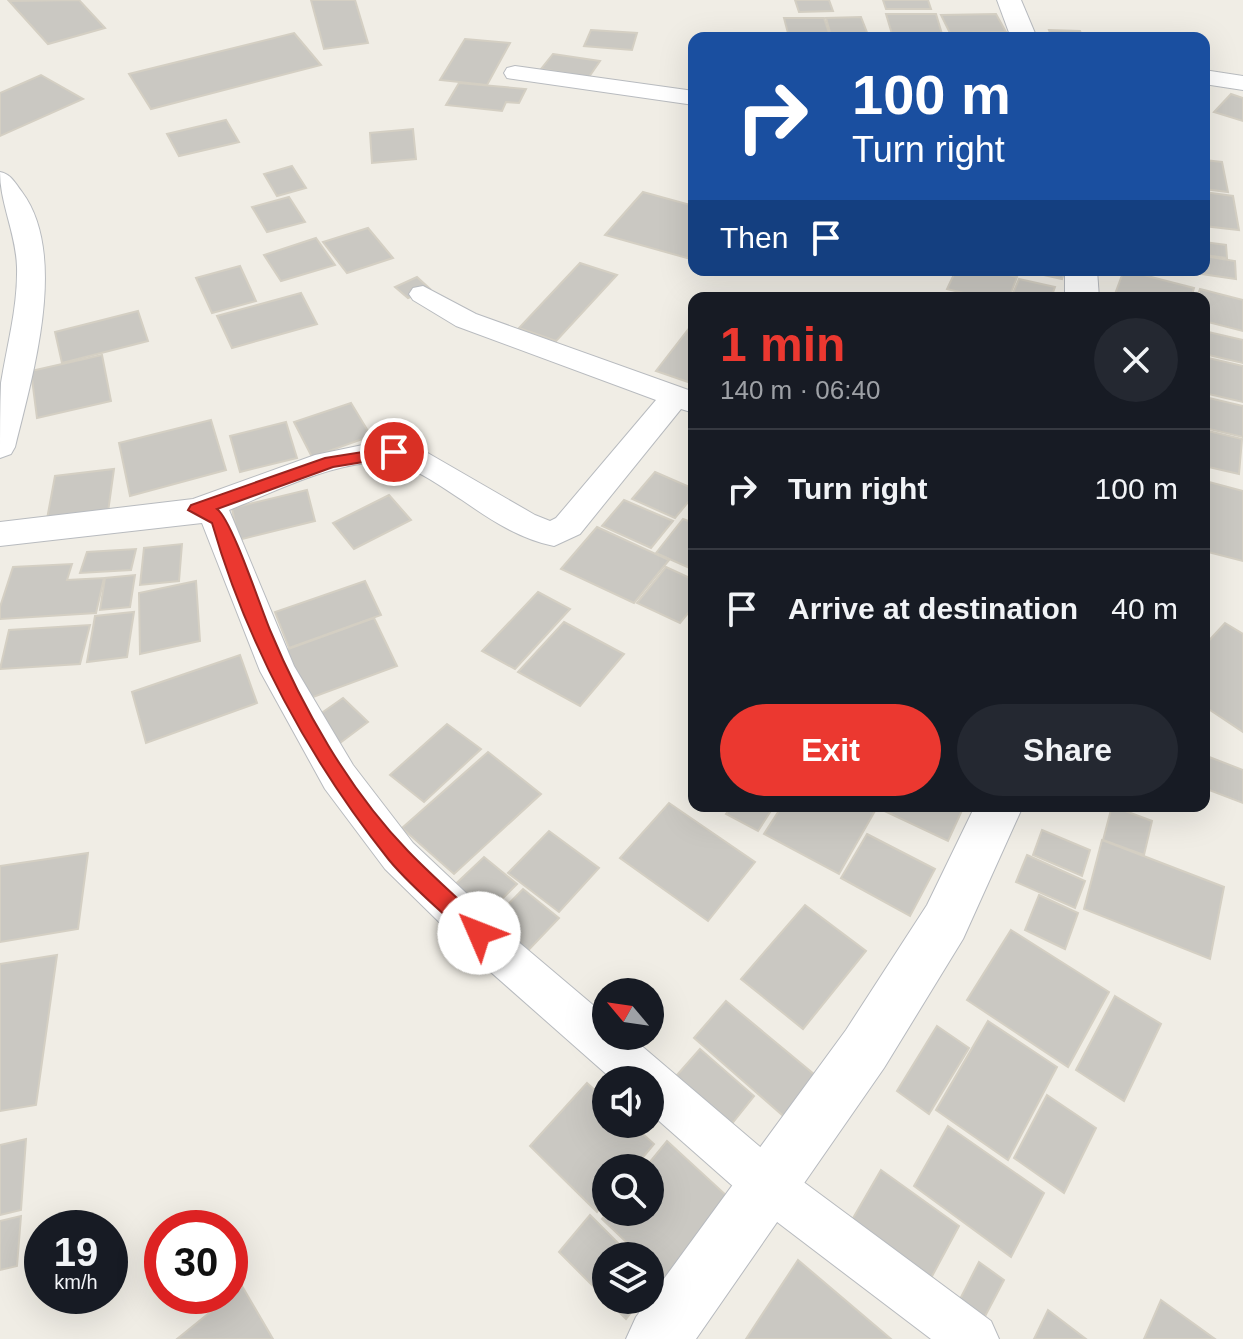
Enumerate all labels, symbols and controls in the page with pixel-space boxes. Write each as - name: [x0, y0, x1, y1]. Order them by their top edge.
- text: 100 m: [852, 63, 1011, 126]
- icon: right: [720, 64, 824, 168]
- text: Turn right: [852, 129, 1005, 170]
- icon: arrive: [804, 216, 848, 260]
- text: Then: [720, 221, 788, 254]
- text: 1 min: [720, 318, 845, 371]
- button: close: [1094, 318, 1178, 402]
- text: 140 m · 06:40: [720, 375, 880, 405]
- pin: [360, 418, 428, 486]
- icon: arrive: [372, 430, 416, 474]
- icon: right: [720, 467, 764, 511]
- text: Turn right: [788, 472, 927, 505]
- text: 100 m: [1095, 472, 1178, 505]
- icon: arrive: [720, 587, 764, 631]
- text: Arrive at destination: [788, 592, 1078, 625]
- text: 40 m: [1111, 592, 1178, 625]
- button: Exit: [720, 704, 941, 796]
- button: Share: [957, 704, 1178, 796]
- position arrow: [437, 891, 521, 975]
- north arrow: [592, 978, 664, 1050]
- map controls: [592, 978, 664, 1314]
- button: sound: [592, 1066, 664, 1138]
- button: search: [592, 1154, 664, 1226]
- speed limit sign: 30: [144, 1210, 248, 1314]
- text: 19: [54, 1230, 98, 1274]
- button: layers: [592, 1242, 664, 1314]
- text: km/h: [54, 1271, 98, 1293]

